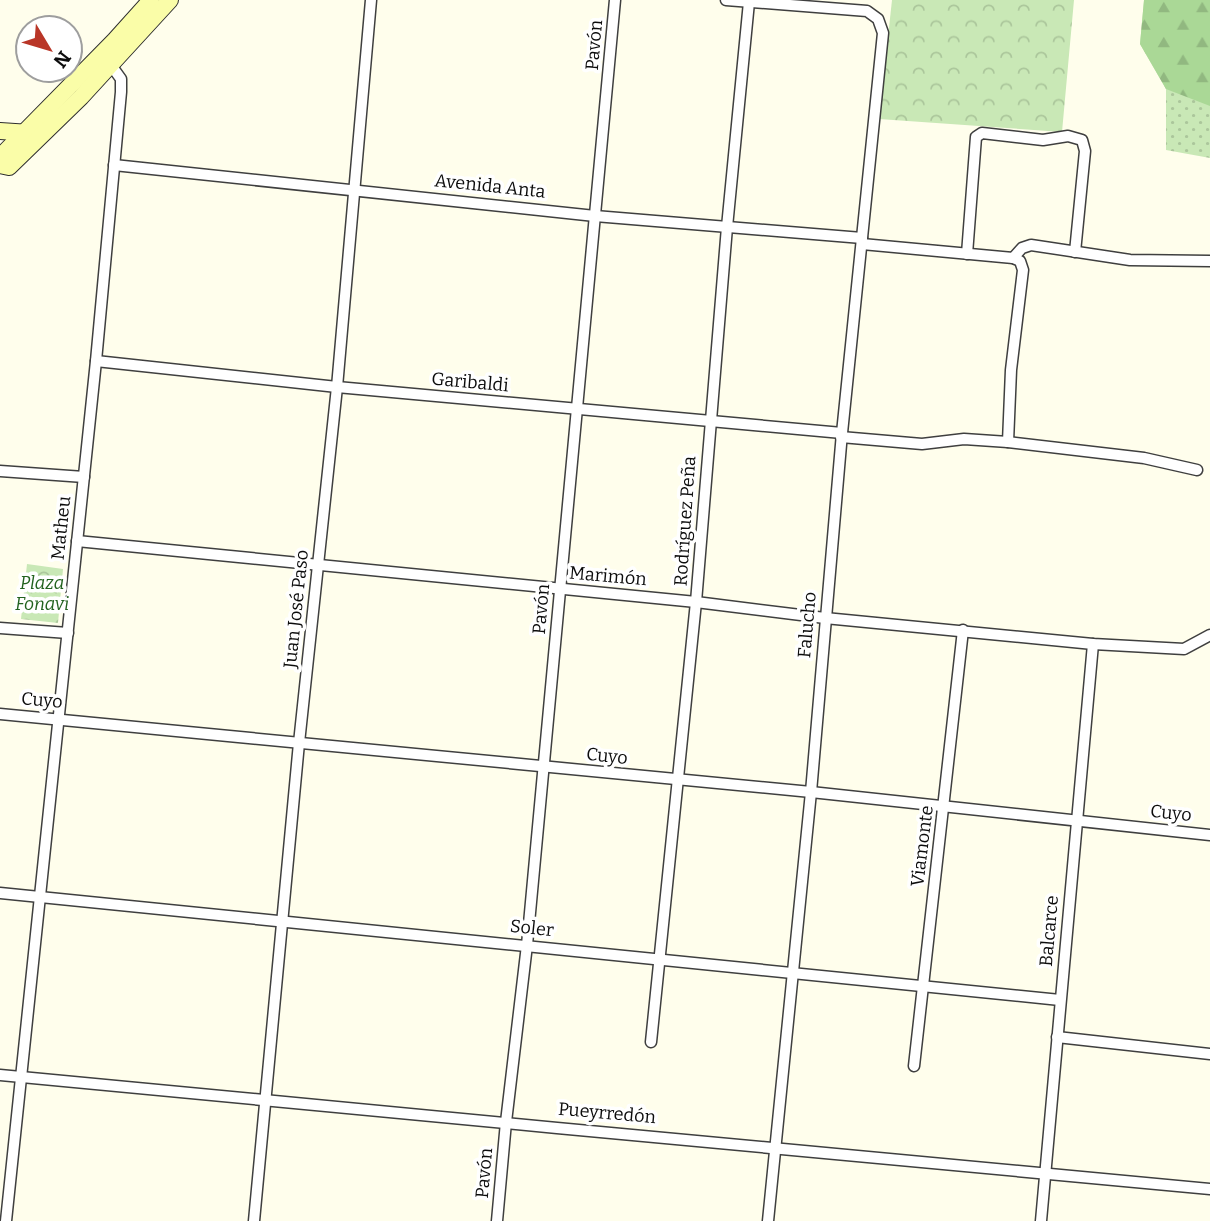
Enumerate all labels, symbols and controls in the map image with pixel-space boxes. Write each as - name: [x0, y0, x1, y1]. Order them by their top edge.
- north arrow: [14, 14, 84, 84]
- street label: Pavón: [581, 18, 607, 71]
- text: N: [48, 46, 76, 72]
- street label: Avenida Anta: [433, 169, 547, 203]
- street label: Garibaldi: [430, 368, 510, 396]
- street label: Rodríguez Peña: [669, 455, 701, 587]
- street label: Matheu: [47, 495, 75, 561]
- street label: Juan José Paso: [279, 549, 313, 670]
- street label: Marimón: [568, 562, 648, 590]
- park label: Plaza Fonavi: [15, 572, 69, 615]
- street label: Pavón: [528, 582, 554, 635]
- street label: Falucho: [793, 591, 821, 659]
- street label: Cuyo: [20, 687, 64, 713]
- street label: Cuyo: [585, 743, 629, 769]
- street label: Cuyo: [1149, 800, 1193, 826]
- street label: Viamonte: [906, 804, 938, 888]
- street label: Balcarce: [1035, 895, 1063, 967]
- street label: Soler: [509, 915, 555, 941]
- street label: Pueyrredón: [557, 1098, 657, 1128]
- street label: Pavón: [471, 1146, 497, 1199]

